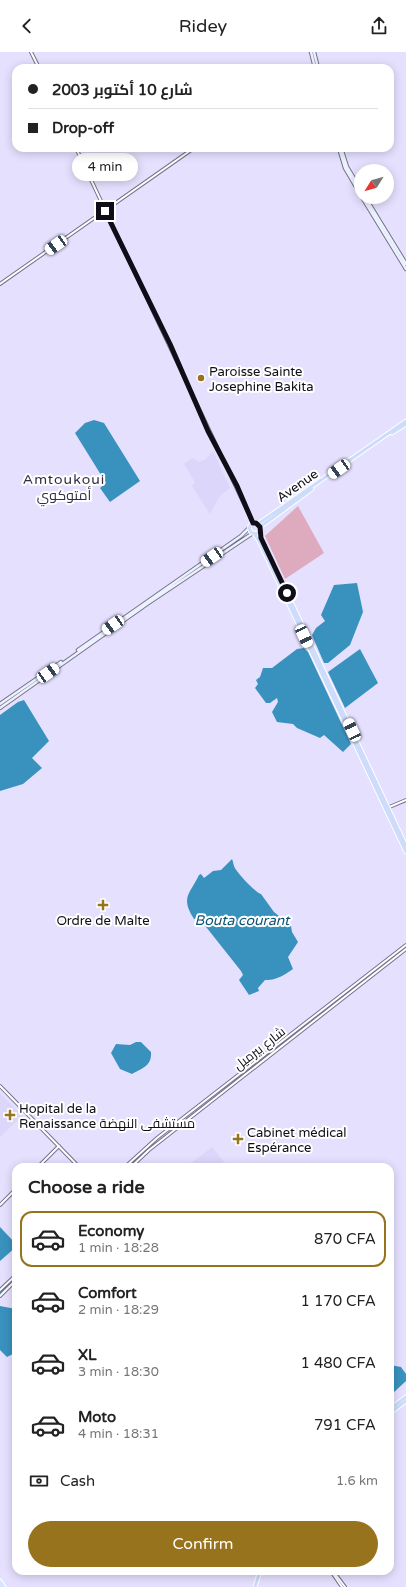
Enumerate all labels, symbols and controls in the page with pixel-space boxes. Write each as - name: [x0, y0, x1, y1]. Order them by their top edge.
- icon: back: [16, 15, 38, 37]
- text: Ridey: [179, 15, 227, 37]
- icon: share: [368, 15, 390, 37]
- text: شارع 10 أكتوبر 2003: [52, 81, 193, 99]
- text: Drop-off: [52, 119, 114, 137]
- callout: 4 min: [72, 153, 138, 181]
- text: 4 min: [88, 159, 122, 175]
- north arrow: [354, 164, 394, 204]
- map controls: [354, 164, 394, 204]
- route end: [96, 202, 114, 220]
- car: [43, 233, 69, 257]
- place label: Paroisse Sainte Josephine Bakita: [209, 364, 313, 395]
- marker: Paroisse Sainte Josephine Bakita: [196, 373, 206, 383]
- car: [326, 457, 352, 481]
- street label: Avenue: [274, 466, 321, 506]
- district label: Amtoukoui أمتوكوي: [23, 471, 105, 507]
- car: [199, 545, 225, 569]
- route start: [278, 584, 296, 602]
- car: [100, 613, 126, 637]
- car: [293, 623, 315, 649]
- car: [35, 661, 61, 685]
- car: [341, 717, 363, 743]
- marker: Ordre de Malte: [97, 899, 109, 911]
- water label: Bouta courant: [195, 912, 291, 929]
- place label: Ordre de Malte: [56, 913, 150, 929]
- street label: شارع بيرميل: [231, 1024, 289, 1074]
- place label: Hopital de la Renaissance مستشفى النهضة: [19, 1101, 195, 1132]
- marker: Hopital de la Renaissance مستشفى النهضة: [4, 1109, 16, 1121]
- place label: Cabinet médical Espérance: [247, 1125, 347, 1156]
- marker: Cabinet médical Espérance: [232, 1133, 244, 1145]
- text: Choose a ride: [28, 1176, 145, 1198]
- icon: car: [30, 1221, 66, 1257]
- text: Economy: [78, 1222, 144, 1240]
- text: 870 CFA: [314, 1230, 376, 1248]
- text: 1 min · 18:28: [78, 1240, 159, 1256]
- icon: car: [30, 1283, 66, 1319]
- text: Comfort: [78, 1284, 137, 1302]
- text: 1 170 CFA: [301, 1292, 376, 1310]
- text: 2 min · 18:29: [78, 1302, 159, 1318]
- icon: car: [30, 1345, 66, 1381]
- text: XL: [78, 1346, 97, 1364]
- text: 1 480 CFA: [301, 1354, 376, 1372]
- text: 3 min · 18:30: [78, 1364, 159, 1380]
- icon: car: [30, 1407, 66, 1443]
- text: Moto: [78, 1408, 116, 1426]
- text: 791 CFA: [314, 1416, 376, 1434]
- text: 4 min · 18:31: [78, 1426, 159, 1442]
- icon: cash: [28, 1470, 50, 1492]
- text: Cash: [60, 1472, 95, 1490]
- text: 1.6 km: [336, 1473, 378, 1489]
- button: Confirm: [28, 1521, 378, 1567]

